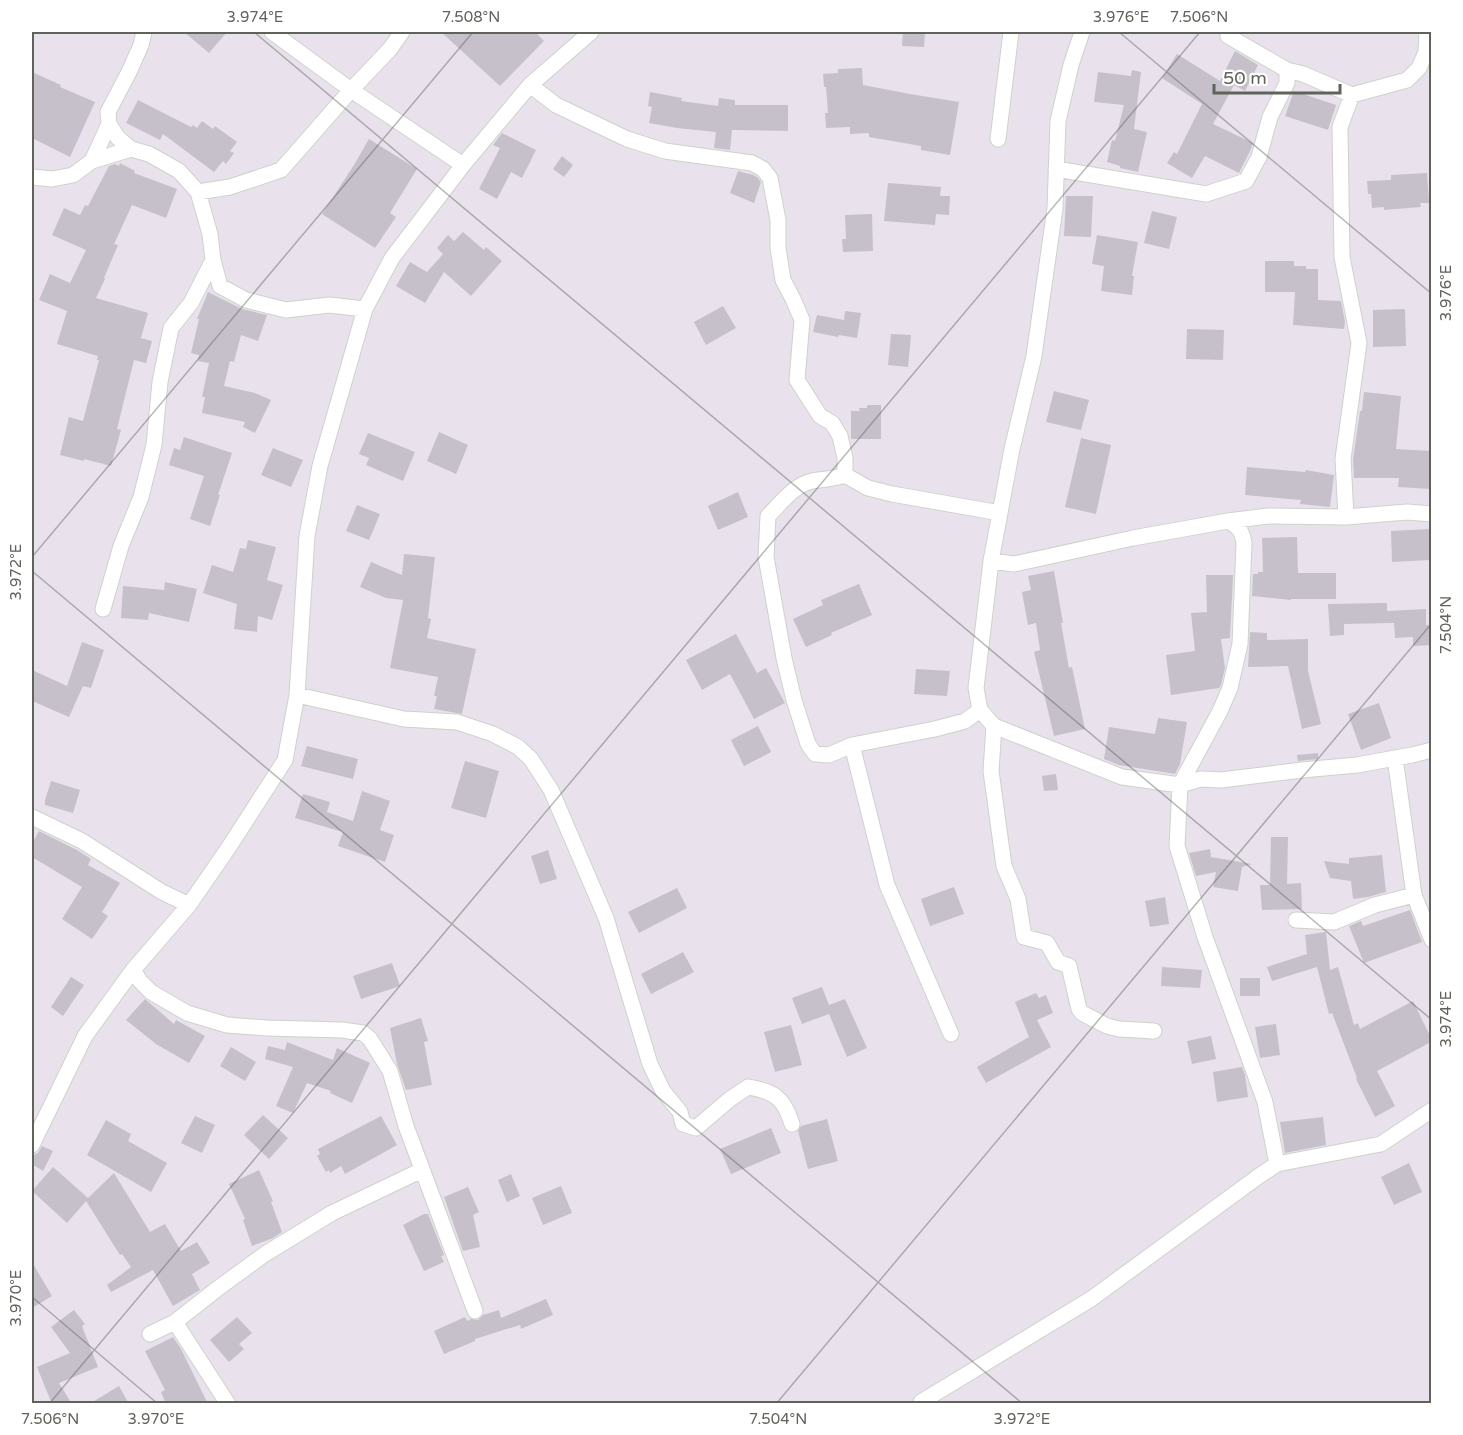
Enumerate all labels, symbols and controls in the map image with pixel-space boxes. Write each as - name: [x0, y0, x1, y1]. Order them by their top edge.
- text: 3.974°E: [227, 8, 283, 26]
- text: 7.508°N: [442, 8, 500, 26]
- text: 3.976°E: [1093, 8, 1149, 26]
- text: 7.506°N: [1170, 8, 1228, 26]
- scale bar: [1214, 57, 1340, 95]
- text: 50 m: [1223, 67, 1267, 89]
- text: 3.976°E: [1437, 265, 1455, 321]
- text: 3.972°E: [7, 544, 25, 600]
- text: 7.504°N: [1437, 596, 1455, 654]
- text: 3.974°E: [1437, 991, 1455, 1047]
- text: 3.970°E: [7, 1270, 25, 1326]
- text: 7.506°N: [21, 1410, 79, 1428]
- text: 3.970°E: [128, 1410, 184, 1428]
- text: 7.504°N: [749, 1410, 807, 1428]
- text: 3.972°E: [994, 1410, 1050, 1428]

